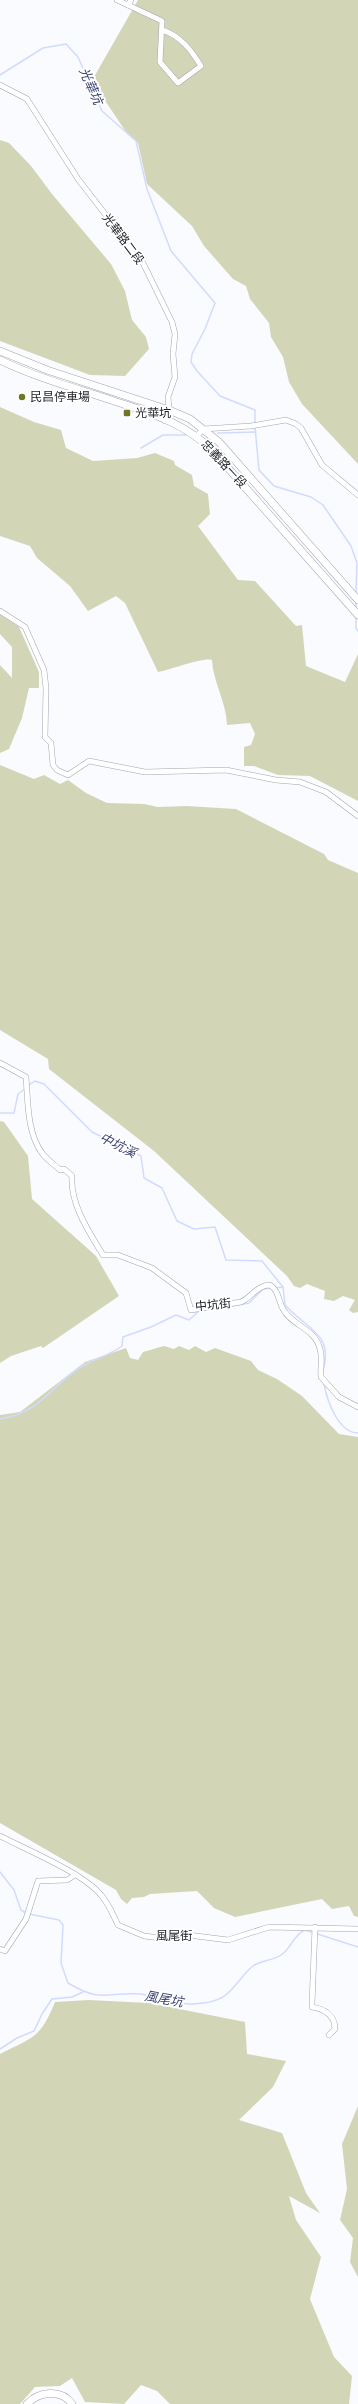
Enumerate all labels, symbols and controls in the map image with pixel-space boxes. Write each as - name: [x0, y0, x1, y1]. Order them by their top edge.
- water label: 光華坑: [76, 65, 107, 109]
- street label: 光華路二段: [99, 211, 147, 267]
- place label: 民昌停車場: [30, 390, 90, 404]
- marker: 民昌停車場: [17, 392, 27, 402]
- place label: 光華坑: [135, 406, 171, 420]
- marker: 光華坑: [122, 408, 132, 418]
- street label: 忠義路一段: [198, 437, 250, 491]
- water label: 中坑溪: [97, 1129, 141, 1161]
- street label: 中坑街: [194, 1296, 232, 1314]
- street label: 風尾街: [156, 1929, 192, 1943]
- water label: 風尾坑: [143, 1988, 186, 2010]

